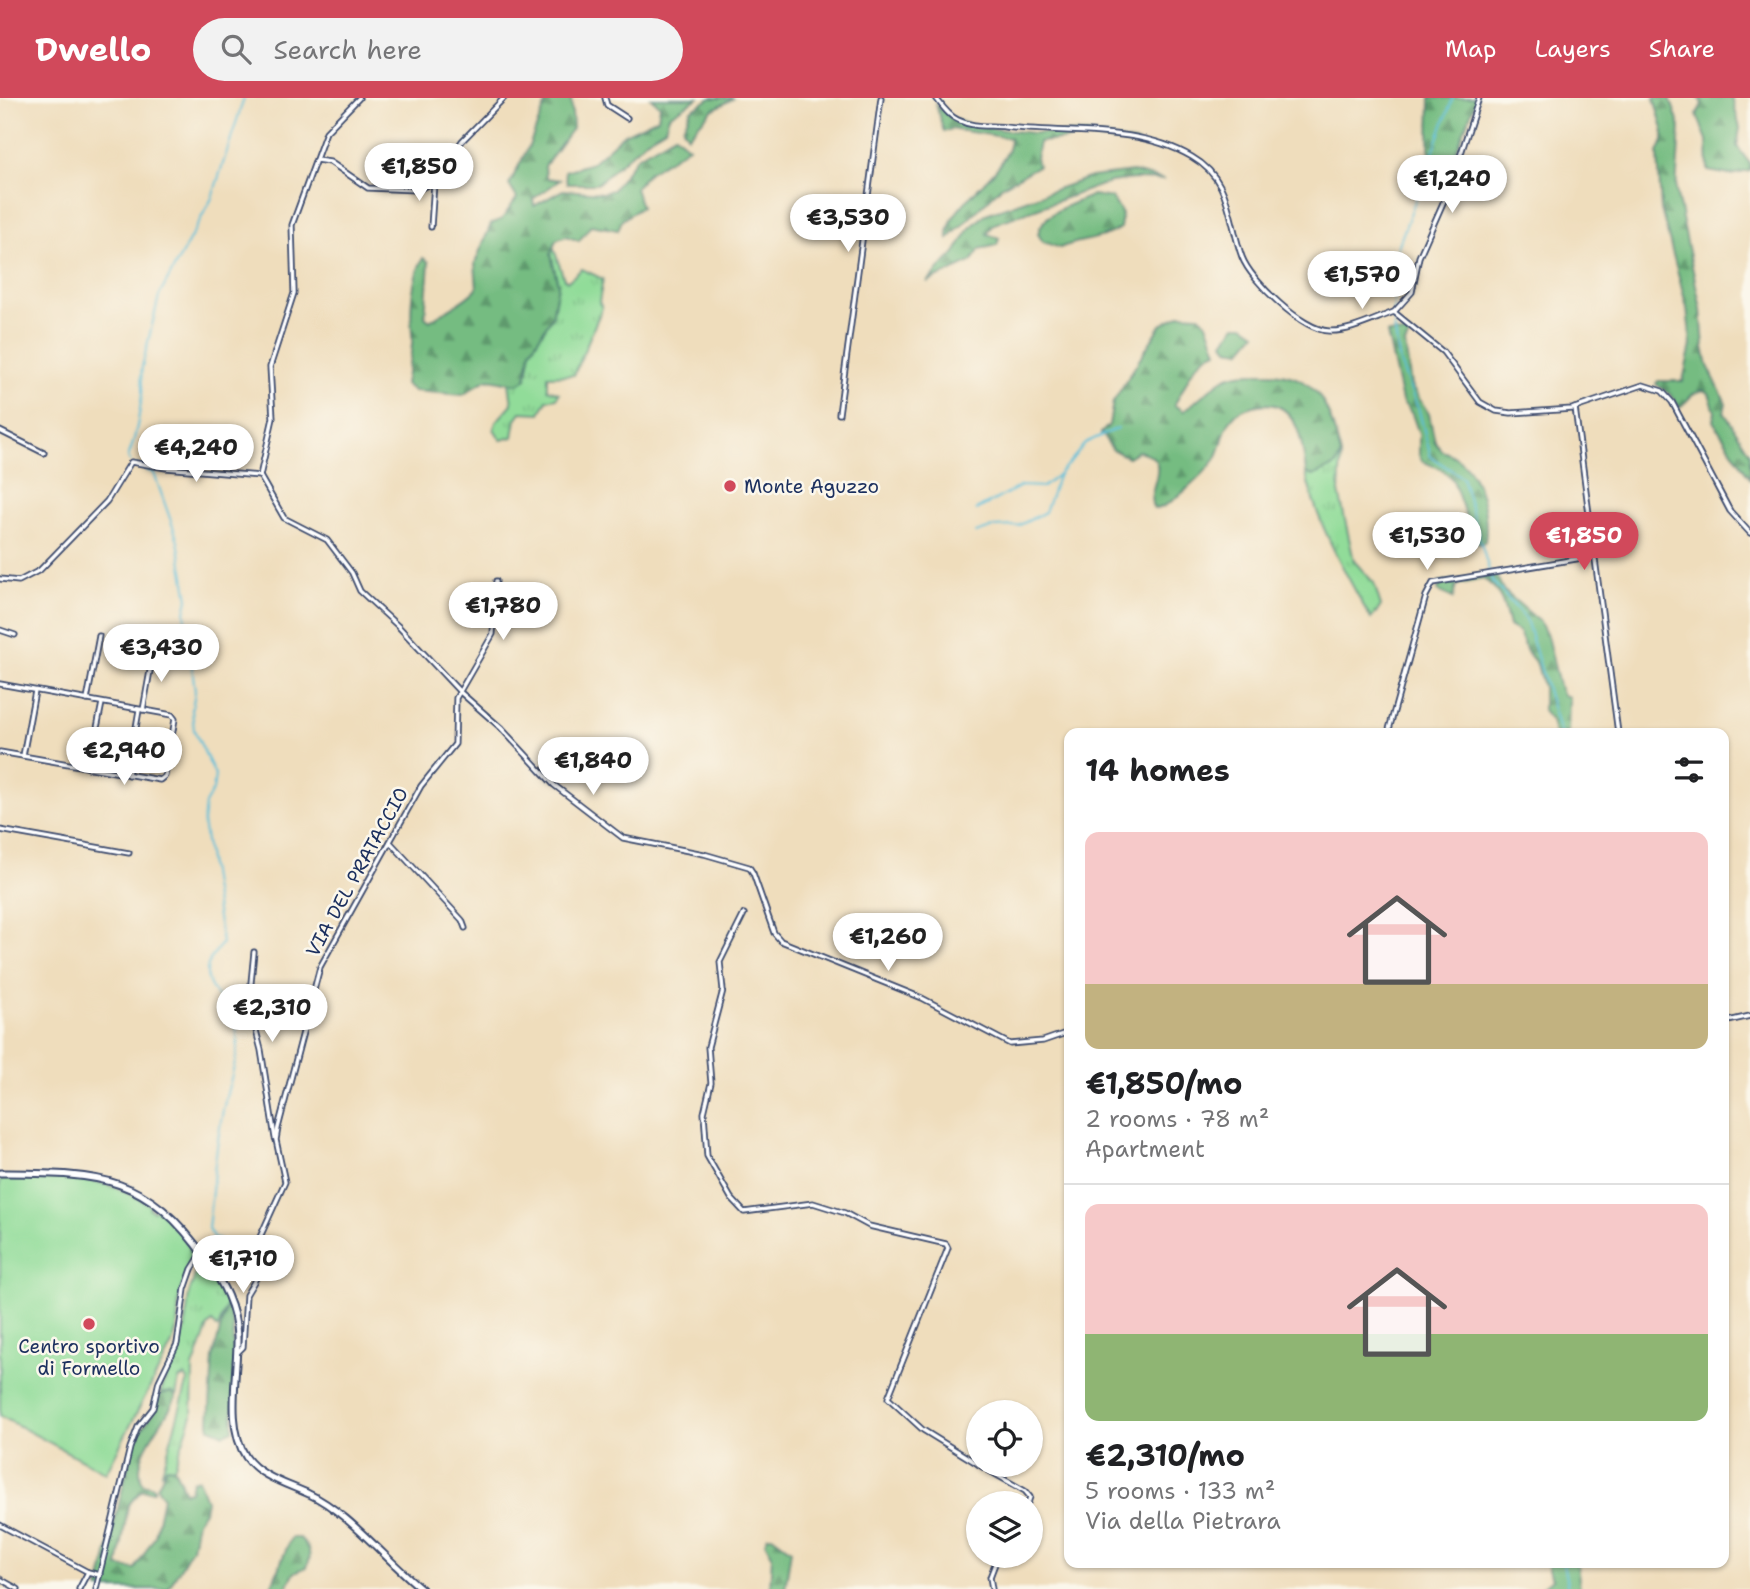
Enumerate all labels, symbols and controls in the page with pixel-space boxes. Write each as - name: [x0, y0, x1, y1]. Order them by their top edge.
- search box: [193, 18, 683, 81]
- text: Dwello: [35, 27, 151, 72]
- icon: search: [217, 30, 255, 68]
- text: Search here: [273, 32, 422, 67]
- text: Map: [1445, 33, 1496, 65]
- text: Layers: [1534, 33, 1611, 65]
- text: Share: [1649, 33, 1715, 65]
- pin: €1,850: [362, 144, 476, 203]
- text: €1,850: [380, 151, 458, 181]
- pin: €1,240: [1395, 156, 1509, 215]
- text: €1,240: [1413, 163, 1491, 193]
- pin: €3,530: [791, 194, 905, 254]
- text: €3,530: [806, 202, 890, 232]
- pin: €1,570: [1305, 252, 1419, 311]
- text: €1,570: [1323, 259, 1401, 289]
- pin: €4,240: [139, 424, 253, 484]
- text: €4,240: [154, 432, 238, 462]
- place label: Monte Aguzzo: [744, 474, 879, 499]
- marker: Monte Aguzzo: [722, 478, 738, 494]
- pin: €1,530: [1370, 512, 1484, 572]
- pin: €1,850: [1527, 512, 1641, 572]
- text: €1,530: [1388, 520, 1466, 550]
- text: €1,850: [1545, 520, 1623, 550]
- pin: €1,780: [446, 582, 560, 642]
- text: €1,780: [465, 590, 541, 620]
- pin: €3,430: [104, 624, 218, 684]
- text: €3,430: [119, 632, 203, 662]
- pin: €2,940: [67, 728, 181, 787]
- text: €2,940: [82, 735, 166, 765]
- pin: €1,840: [536, 738, 650, 797]
- text: €1,840: [554, 745, 632, 775]
- text: 14 homes: [1085, 750, 1230, 791]
- icon: filters: [1670, 751, 1708, 789]
- street label: VIA DEL PRATACCIO: [300, 783, 414, 961]
- icon: home: [1334, 877, 1460, 1003]
- pin: €1,260: [831, 914, 945, 973]
- text: €1,260: [849, 921, 927, 951]
- pin: €2,310: [215, 984, 329, 1044]
- text: €2,310: [232, 992, 312, 1022]
- text: €1,850/mo: [1085, 1063, 1243, 1104]
- text: 2 rooms · 78 m²: [1085, 1104, 1269, 1134]
- text: Apartment: [1085, 1134, 1205, 1164]
- pin: €1,710: [186, 1236, 300, 1295]
- text: €1,710: [208, 1243, 278, 1273]
- icon: home: [1334, 1249, 1460, 1375]
- marker: Centro sportivo di Formello: [81, 1316, 97, 1332]
- place label: Centro sportivo di Formello: [18, 1334, 160, 1381]
- map controls: [966, 1400, 1043, 1568]
- button: locate: [966, 1400, 1043, 1477]
- text: €2,310/mo: [1085, 1435, 1245, 1476]
- text: 5 rooms · 133 m²: [1085, 1476, 1275, 1506]
- button: layers: [966, 1491, 1043, 1568]
- text: Via della Pietrara: [1085, 1506, 1281, 1536]

